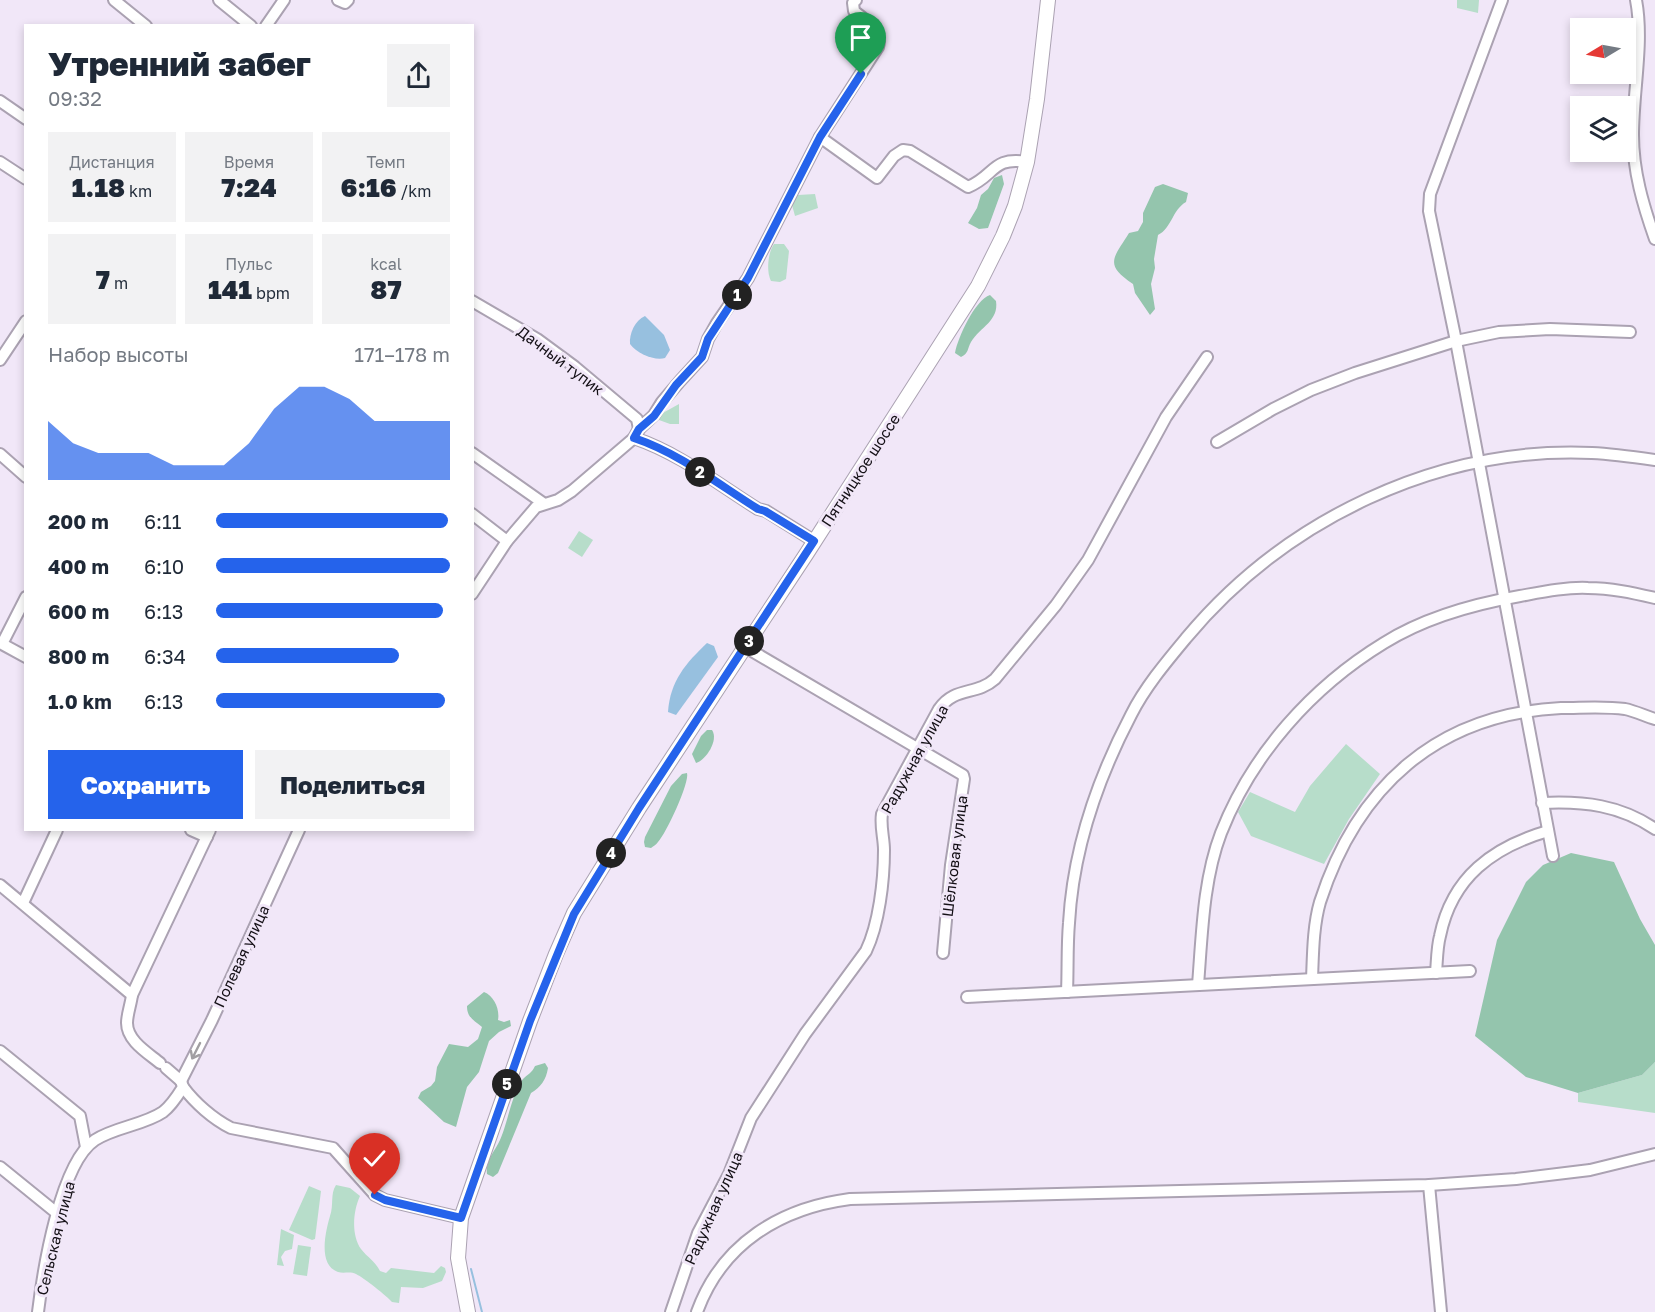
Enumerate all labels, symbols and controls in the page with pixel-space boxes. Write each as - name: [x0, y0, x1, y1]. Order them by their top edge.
- pin: [835, 12, 886, 74]
- north arrow: [1570, 18, 1636, 84]
- map controls: [1570, 18, 1636, 162]
- icon: arrive: [844, 21, 877, 54]
- text: Утренний забег: [48, 44, 311, 83]
- button: share: [387, 44, 450, 107]
- text: 09:32: [48, 86, 102, 110]
- button: layers: [1570, 96, 1636, 162]
- text: Дистанция: [69, 152, 155, 172]
- text: Время: [224, 152, 274, 172]
- text: Темп: [367, 152, 405, 172]
- text: 1.18: [72, 172, 125, 203]
- text: 7:24: [221, 172, 277, 203]
- text: 6:16: [341, 172, 397, 203]
- text: km: [125, 181, 152, 201]
- text: /km: [397, 181, 432, 201]
- text: Пульс: [225, 254, 273, 274]
- text: kcal: [370, 254, 402, 274]
- text: 7: [96, 264, 110, 295]
- text: m: [110, 273, 128, 293]
- text: 141: [208, 274, 252, 305]
- text: 87: [370, 274, 402, 305]
- pin: 1: [722, 280, 752, 310]
- text: bpm: [252, 283, 290, 303]
- text: 1: [733, 285, 741, 305]
- street label: Дачный тупик: [514, 322, 608, 399]
- text: Набор высоты: [48, 342, 189, 366]
- text: 171–178 m: [354, 342, 450, 366]
- street label: Пятницкое шоссе: [817, 410, 903, 530]
- pin: 2: [685, 457, 715, 487]
- text: 2: [695, 462, 705, 482]
- text: 200 m: [48, 509, 109, 533]
- text: 6:11: [144, 509, 182, 533]
- text: 400 m: [48, 554, 109, 578]
- text: 6:10: [144, 554, 184, 578]
- text: 600 m: [48, 599, 109, 623]
- text: 6:13: [144, 599, 184, 623]
- pin: 3: [734, 626, 764, 656]
- text: 3: [744, 631, 754, 651]
- text: 800 m: [48, 644, 109, 668]
- text: 6:34: [144, 644, 186, 668]
- text: 1.0 km: [48, 689, 112, 713]
- text: 6:13: [144, 689, 184, 713]
- street label: Радужная улица: [877, 701, 951, 817]
- button: Сохранить: [48, 750, 243, 819]
- button: Поделиться: [255, 750, 450, 819]
- street label: Шёлковая улица: [938, 794, 970, 918]
- pin: 4: [596, 838, 626, 868]
- text: 4: [606, 843, 616, 863]
- street label: Полевая улица: [209, 902, 273, 1010]
- one-way arrow: [190, 1041, 202, 1059]
- pin: 5: [492, 1069, 522, 1099]
- text: 5: [502, 1074, 512, 1094]
- pin: [349, 1133, 400, 1195]
- icon: check: [358, 1142, 391, 1175]
- street label: Радужная улица: [680, 1149, 746, 1267]
- street label: Сельская улица: [32, 1179, 78, 1297]

